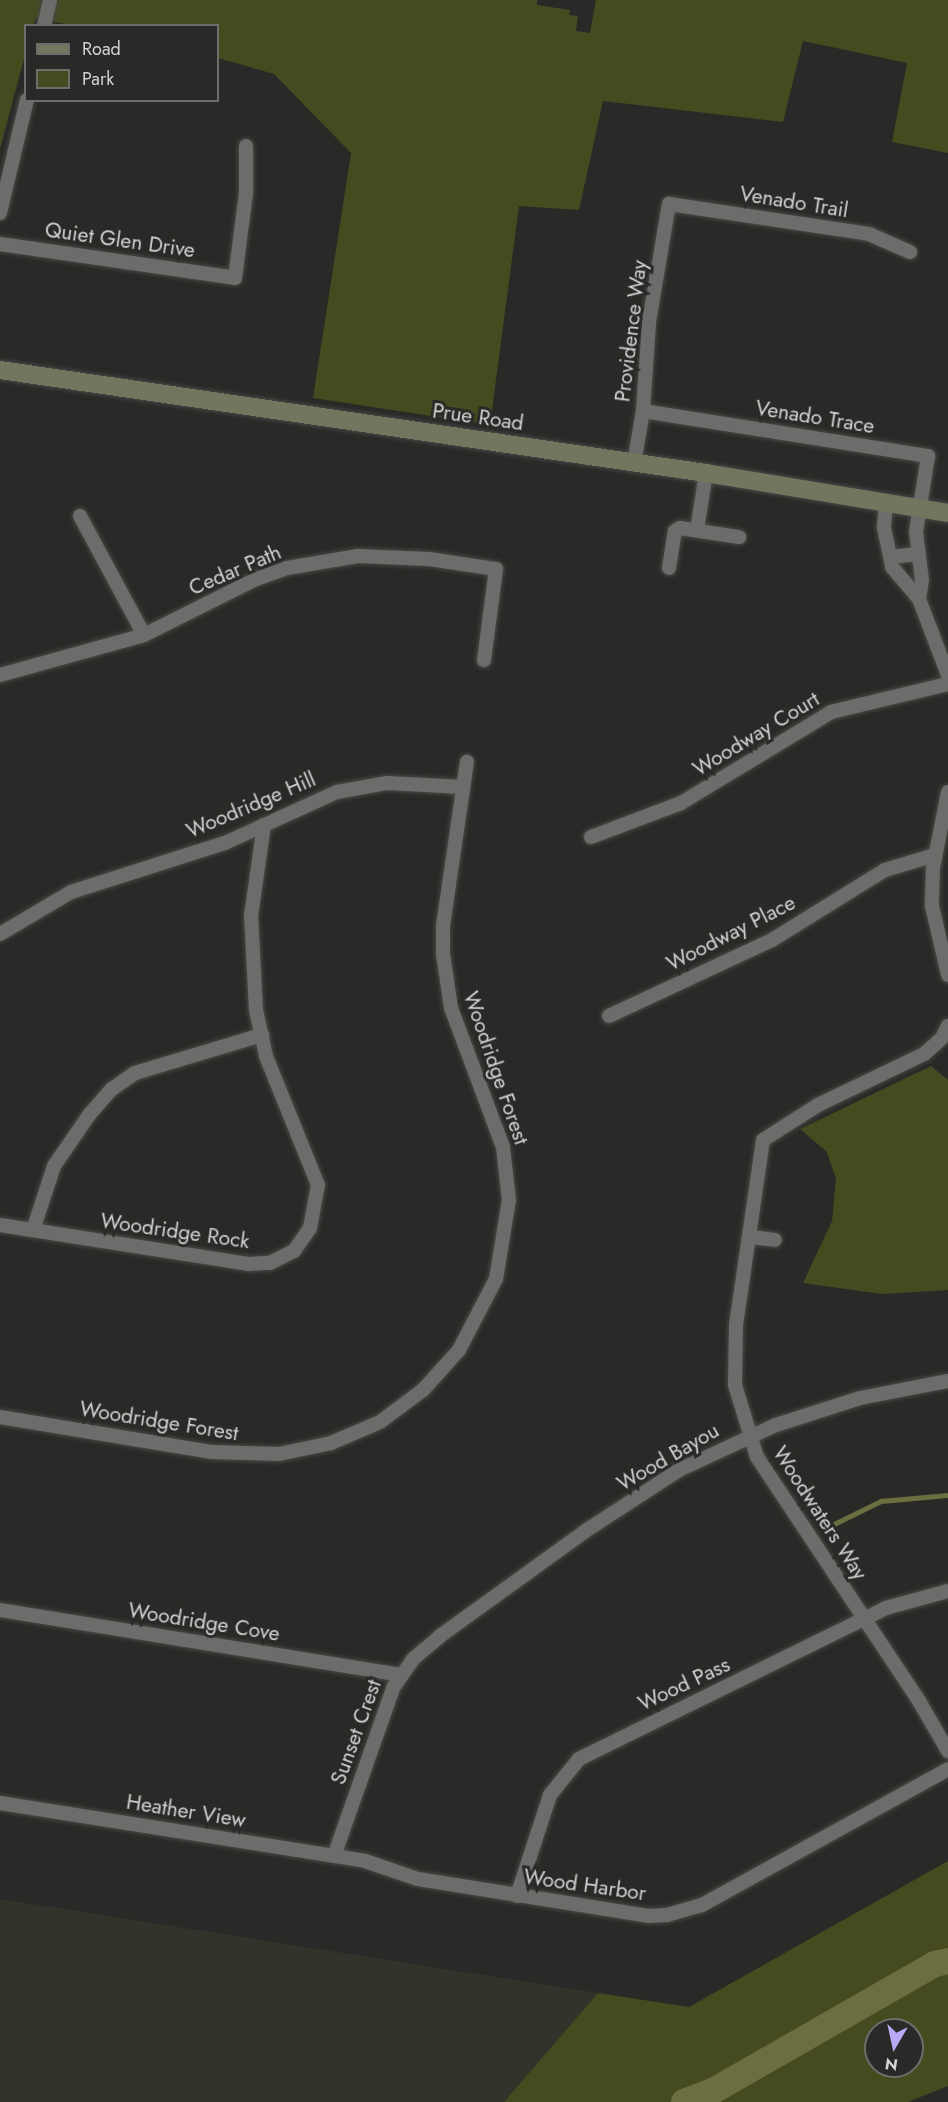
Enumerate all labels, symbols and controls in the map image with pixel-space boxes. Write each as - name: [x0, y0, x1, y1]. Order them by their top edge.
- legend: [24, 24, 219, 102]
- text: Road: [82, 36, 121, 62]
- text: Park: [82, 66, 114, 92]
- street label: Venado Trail: [738, 181, 850, 223]
- street label: Quiet Glen Drive: [43, 217, 197, 263]
- street label: Providence Way: [610, 259, 652, 403]
- street label: Venado Trace: [754, 395, 876, 439]
- street label: Prue Road: [431, 398, 525, 436]
- street label: Cedar Path: [185, 539, 285, 601]
- street label: Woodway Court: [688, 686, 824, 782]
- street label: Woodridge Hill: [183, 766, 319, 844]
- street label: Woodway Place: [662, 890, 800, 976]
- street label: Woodridge Forest: [458, 988, 534, 1148]
- street label: Woodridge Rock: [99, 1208, 251, 1254]
- street label: Woodridge Forest: [78, 1396, 240, 1446]
- street label: Wood Bayou: [613, 1418, 723, 1496]
- street label: Woodwaters Way: [767, 1442, 873, 1584]
- street label: Woodridge Cove: [126, 1598, 282, 1646]
- street label: Wood Pass: [634, 1652, 734, 1716]
- street label: Sunset Crest: [325, 1676, 387, 1788]
- street label: Heather View: [125, 1789, 247, 1833]
- street label: Wood Harbor: [522, 1864, 648, 1906]
- north arrow: [864, 2018, 924, 2078]
- text: N: [883, 2052, 899, 2077]

